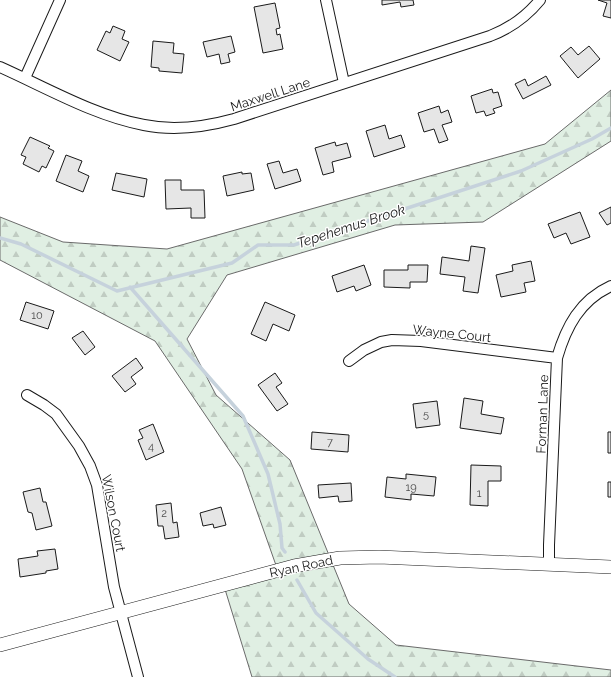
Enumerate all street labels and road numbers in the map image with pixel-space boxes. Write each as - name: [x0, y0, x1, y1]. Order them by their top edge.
- street label: Maxwell Lane: [228, 74, 312, 114]
- street label: Wayne Court: [412, 322, 492, 345]
- street label: Forman Lane: [534, 374, 551, 454]
- street label: Wilson Court: [99, 473, 128, 554]
- street label: Ryan Road: [268, 552, 334, 581]

